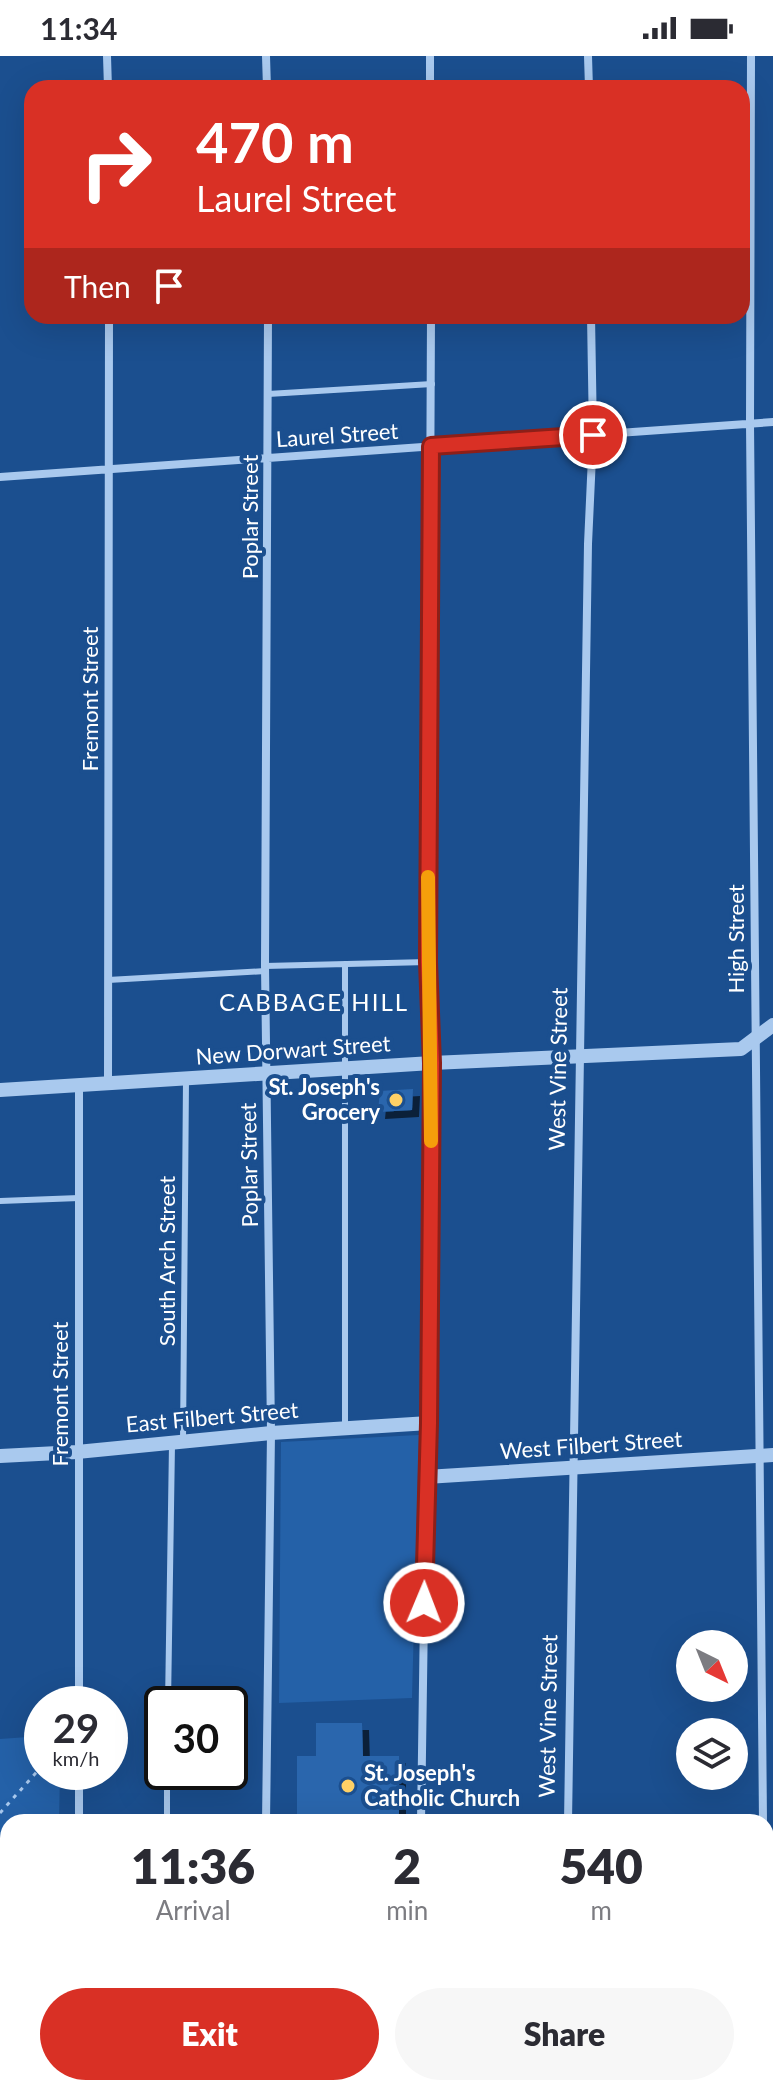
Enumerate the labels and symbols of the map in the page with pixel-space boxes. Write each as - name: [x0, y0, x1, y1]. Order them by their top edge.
- pin: [559, 401, 627, 469]
- street label: Laurel Street: [275, 417, 399, 452]
- street label: Poplar Street: [236, 455, 263, 579]
- street label: Fremont Street: [76, 626, 103, 771]
- street label: High Street: [722, 884, 749, 994]
- district label: CABBAGE HILL: [219, 987, 409, 1016]
- street label: West Vine Street: [543, 987, 572, 1151]
- street label: New Dorwart Street: [195, 1029, 391, 1070]
- place label: St. Joseph's Grocery: [269, 1073, 380, 1125]
- marker: St. Joseph's Grocery: [387, 1091, 405, 1109]
- street label: Poplar Street: [234, 1102, 263, 1228]
- street label: South Arch Street: [153, 1176, 180, 1346]
- street label: Fremont Street: [46, 1321, 73, 1466]
- street label: East Filbert Street: [125, 1396, 299, 1437]
- street label: West Filbert Street: [499, 1425, 683, 1464]
- position arrow: [382, 1561, 466, 1645]
- north arrow: [676, 1630, 748, 1702]
- street label: West Vine Street: [533, 1634, 562, 1798]
- speed limit sign: 30: [144, 1686, 248, 1790]
- place label: St. Joseph's Catholic Church: [364, 1759, 520, 1811]
- marker: St. Joseph's Catholic Church: [339, 1777, 357, 1795]

